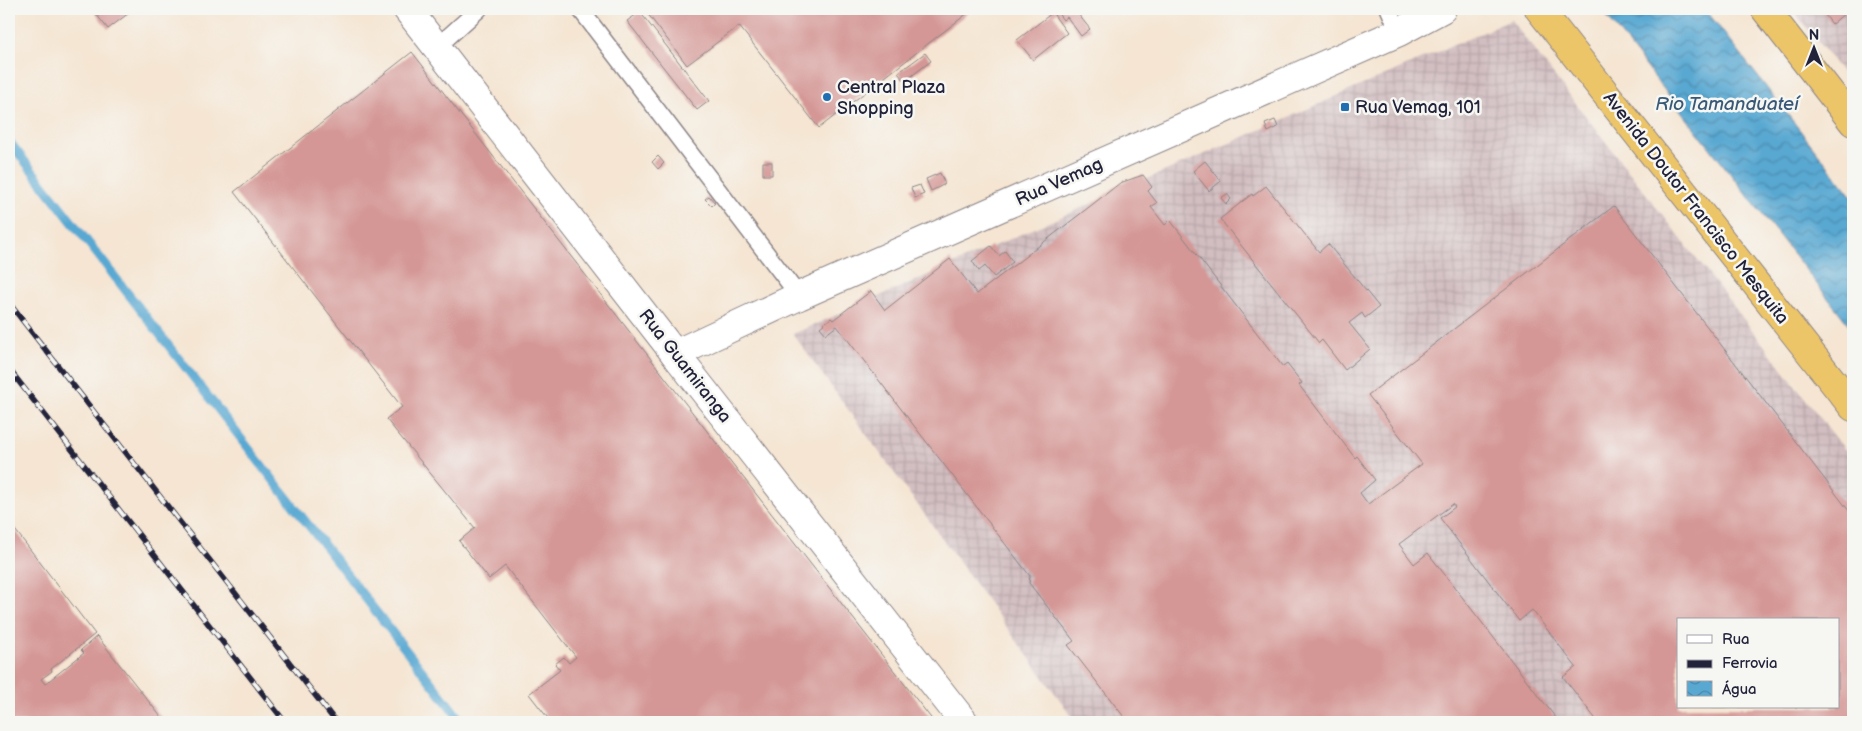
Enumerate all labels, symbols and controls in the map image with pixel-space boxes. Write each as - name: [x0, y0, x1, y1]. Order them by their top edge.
- north arrow: [1790, 22, 1840, 72]
- text: N: [1809, 27, 1819, 44]
- place label: Central Plaza Shopping: [837, 77, 945, 119]
- street label: Avenida Doutor Francisco Mesquita: [1599, 88, 1793, 328]
- marker: Central Plaza Shopping: [821, 91, 833, 103]
- water label: Rio Tamanduateí: [1655, 93, 1801, 116]
- place label: Rua Vemag, 101: [1355, 97, 1481, 118]
- marker: Rua Vemag, 101: [1339, 101, 1351, 113]
- street label: Rua Vemag: [1012, 153, 1106, 211]
- street label: Rua Guamiranga: [634, 305, 736, 427]
- legend: [1677, 618, 1840, 708]
- text: Rua: [1722, 630, 1750, 649]
- text: Ferrovia: [1722, 654, 1778, 673]
- text: Água: [1722, 680, 1757, 699]

